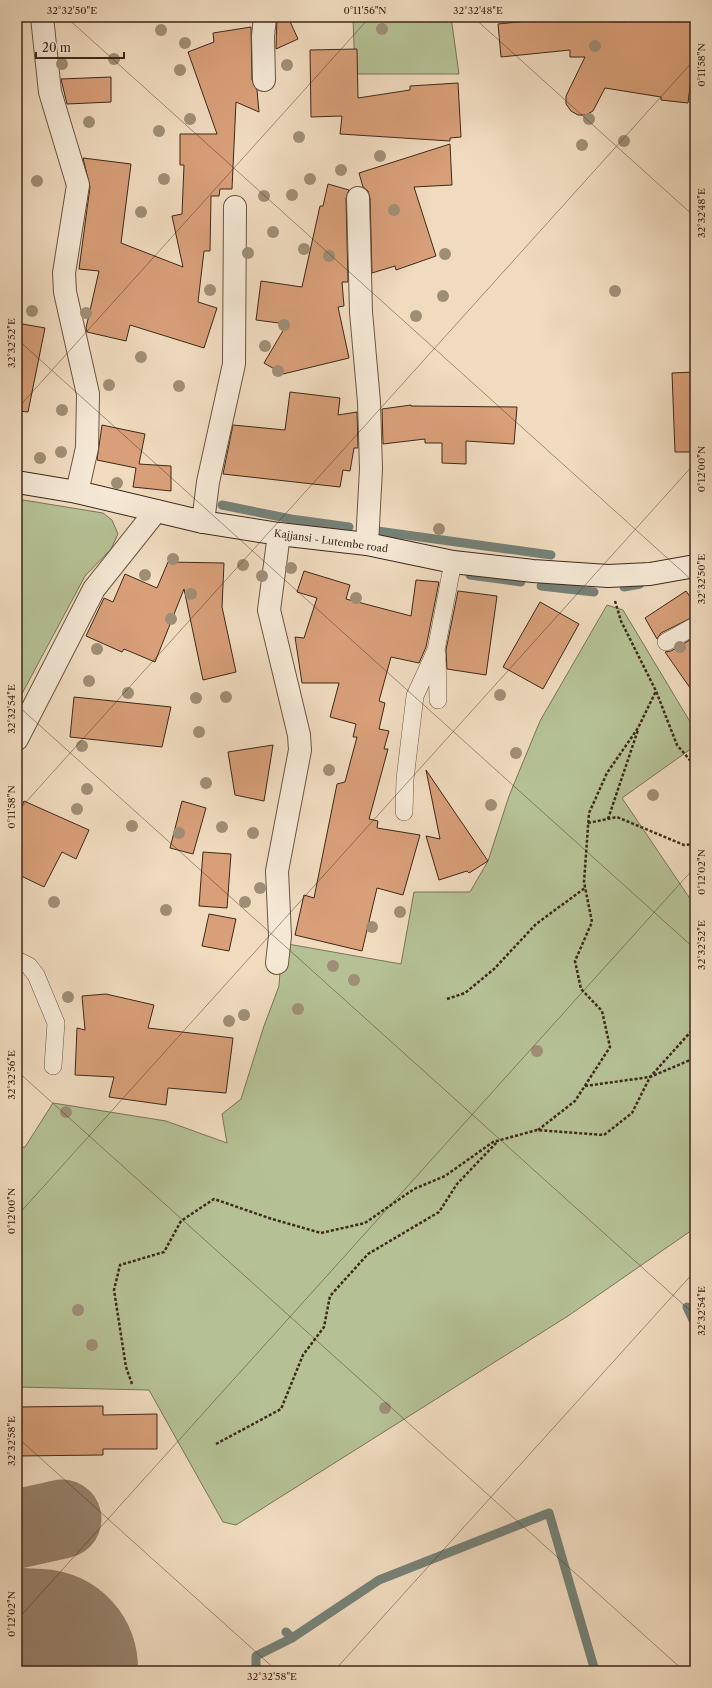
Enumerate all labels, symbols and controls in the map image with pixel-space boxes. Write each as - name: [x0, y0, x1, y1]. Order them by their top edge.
- text: 32°32'50"E: [47, 4, 97, 17]
- text: 0°11'56"N: [343, 4, 387, 17]
- text: 32°32'48"E: [453, 4, 503, 17]
- scale bar: [36, 34, 124, 60]
- text: 20 m: [42, 40, 71, 55]
- text: 0°11'58"N: [695, 43, 708, 87]
- text: 32°32'48"E: [695, 188, 708, 238]
- text: 32°32'52"E: [5, 318, 18, 368]
- text: 0°12'00"N: [695, 446, 708, 492]
- street label: Kajjansi - Lutembe road: [273, 527, 389, 555]
- text: 32°32'50"E: [695, 554, 708, 604]
- text: 32°32'54"E: [5, 684, 18, 734]
- text: 0°11'58"N: [5, 785, 18, 829]
- text: 0°12'02"N: [695, 849, 708, 895]
- text: 32°32'52"E: [695, 920, 708, 970]
- text: 32°32'56"E: [5, 1050, 18, 1100]
- text: 0°12'00"N: [5, 1188, 18, 1234]
- text: 32°32'54"E: [695, 1286, 708, 1336]
- text: 32°32'58"E: [5, 1416, 18, 1466]
- text: 0°12'02"N: [5, 1591, 18, 1637]
- text: 32°32'58"E: [247, 1670, 297, 1683]

